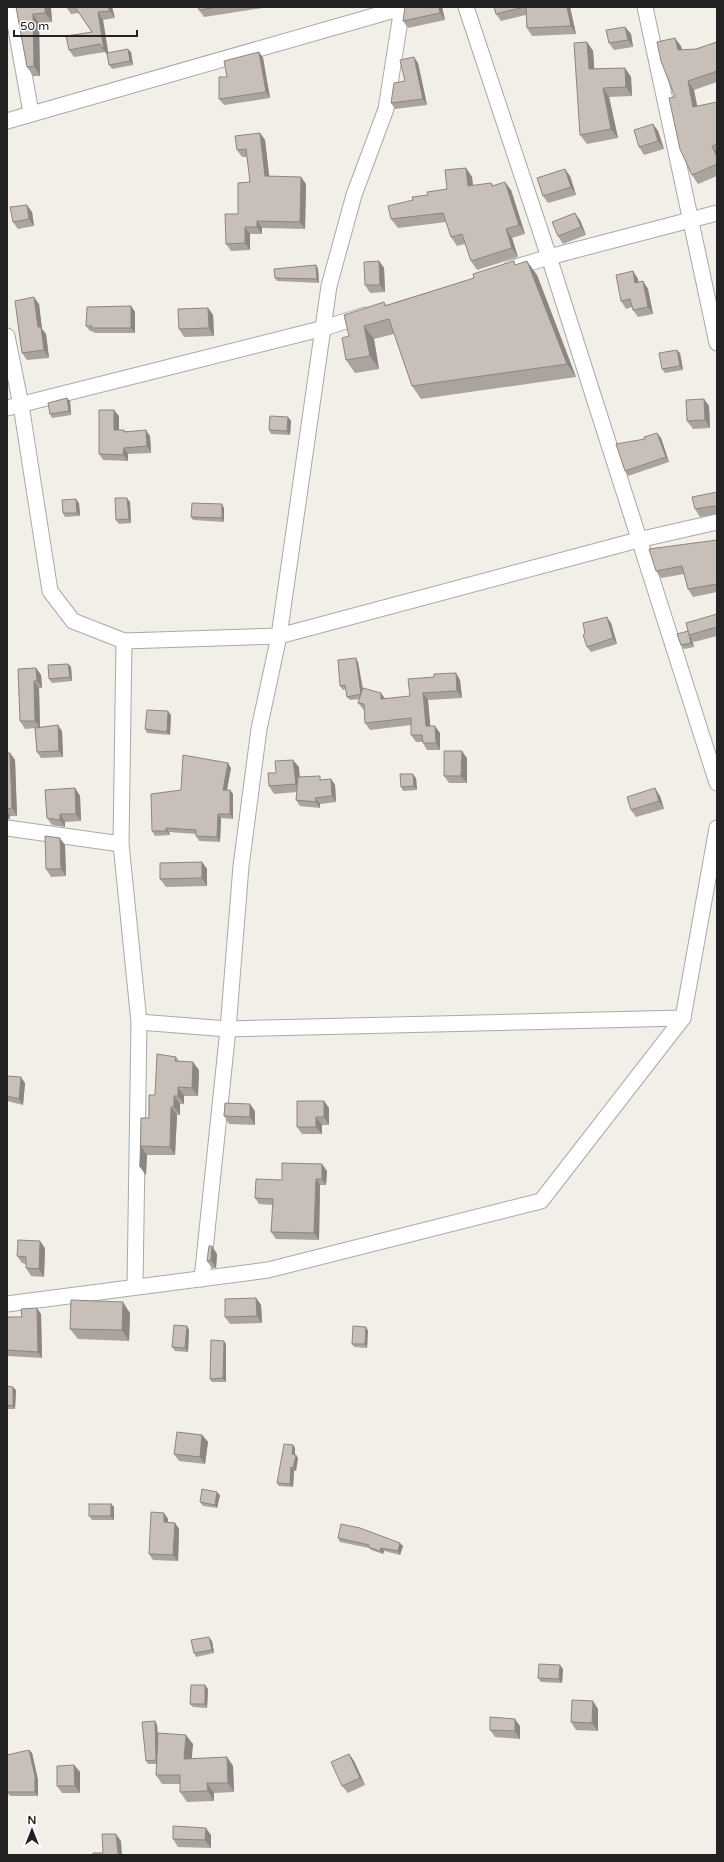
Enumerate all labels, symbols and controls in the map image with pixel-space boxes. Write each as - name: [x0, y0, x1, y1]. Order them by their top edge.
- scale bar: [14, 12, 137, 38]
- text: 50 m: [20, 19, 49, 33]
- north arrow: [12, 1810, 52, 1850]
- text: N: [28, 1814, 36, 1827]

